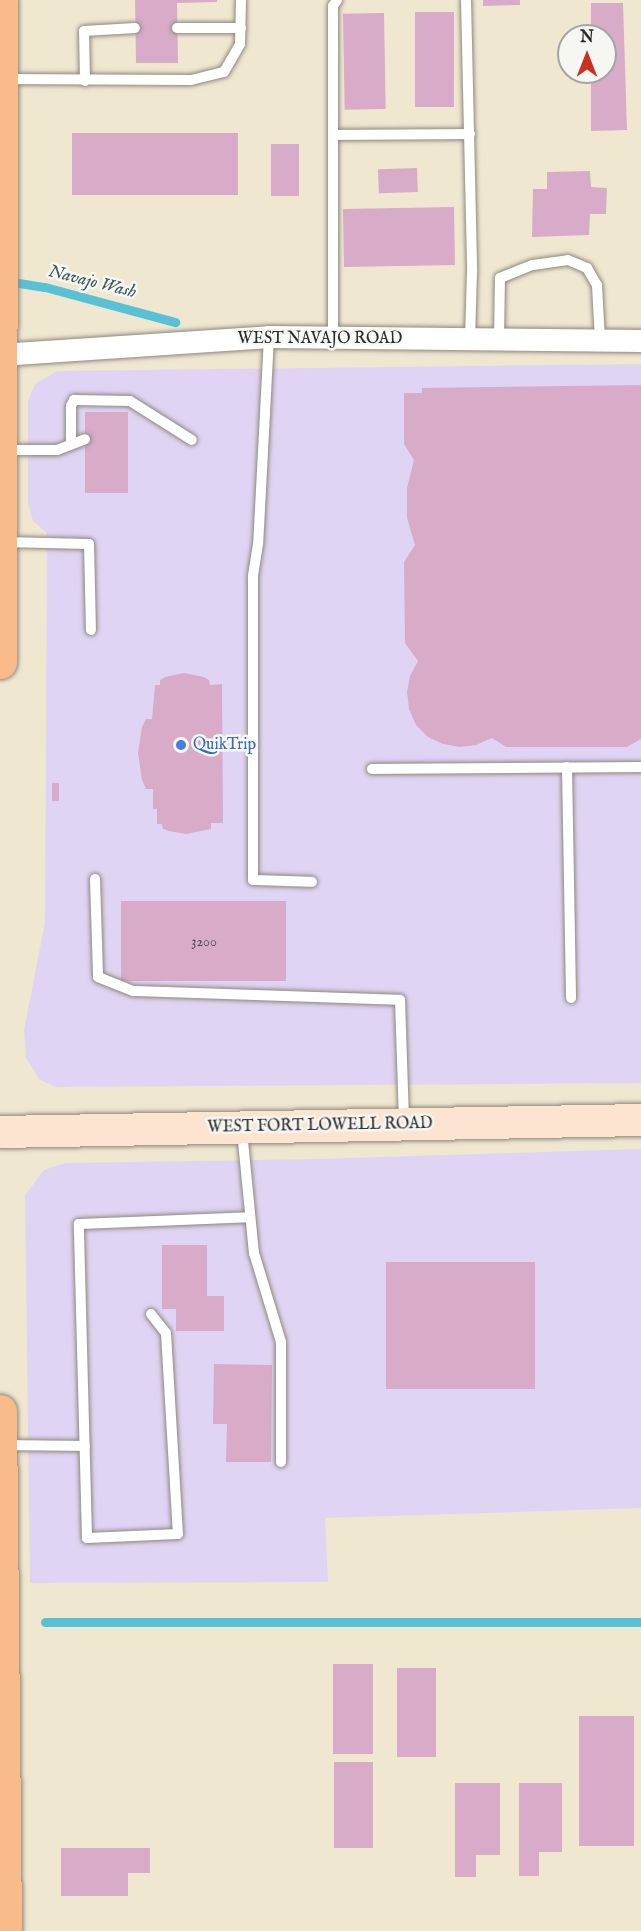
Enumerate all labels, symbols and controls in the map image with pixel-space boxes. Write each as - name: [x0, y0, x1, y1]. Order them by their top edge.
- north arrow: [557, 24, 617, 84]
- text: N: [580, 28, 594, 48]
- water label: Navajo Wash: [46, 262, 138, 304]
- street label: WEST NAVAJO ROAD: [238, 329, 402, 349]
- place label: QuikTrip: [193, 735, 256, 755]
- marker: QuikTrip: [174, 738, 188, 752]
- house number: 3200: [191, 934, 217, 950]
- street label: WEST FORT LOWELL ROAD: [207, 1114, 433, 1138]

